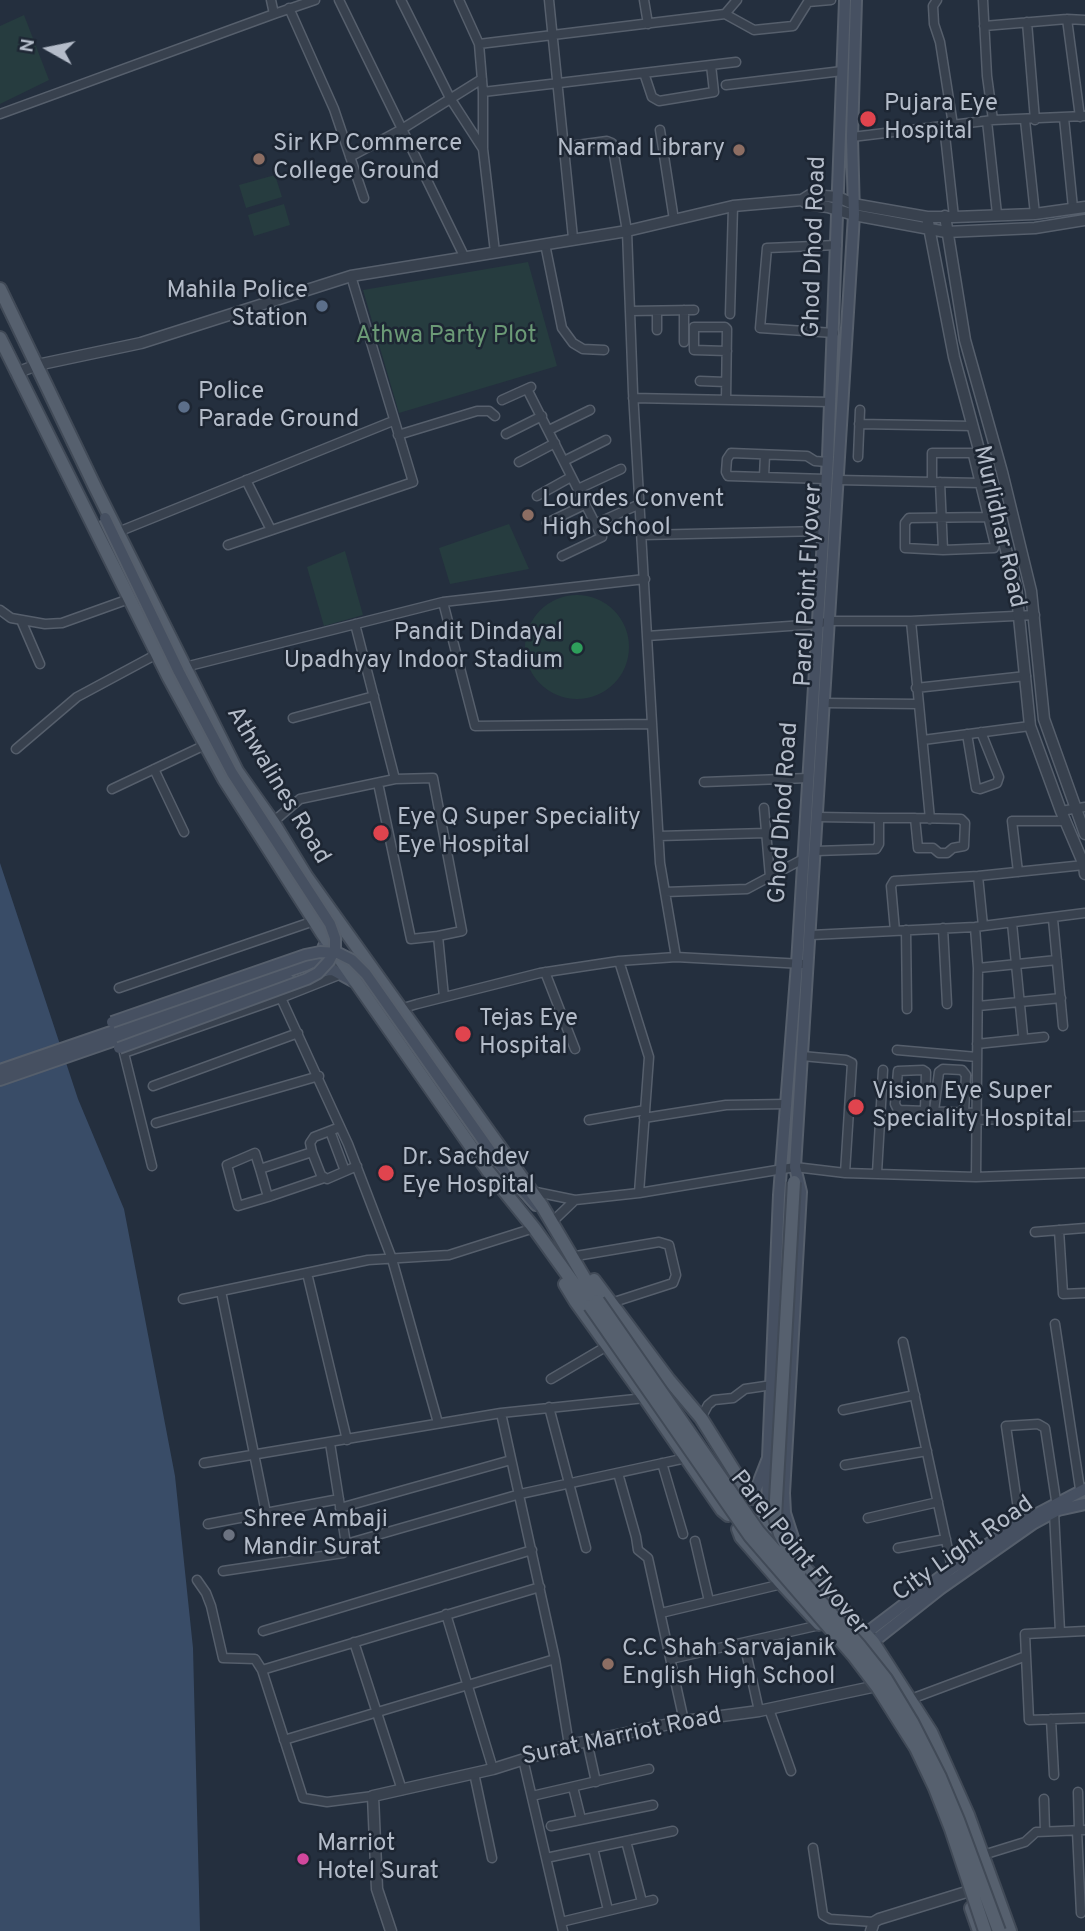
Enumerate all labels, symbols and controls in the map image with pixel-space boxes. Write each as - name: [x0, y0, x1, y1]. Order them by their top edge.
- north arrow: [14, 14, 84, 84]
- text: N: [15, 37, 41, 54]
- place label: Pujara Eye Hospital: [884, 91, 998, 147]
- marker: Pujara Eye Hospital: [858, 109, 878, 129]
- place label: Sir KP Commerce College Ground: [273, 131, 462, 187]
- place label: Narmad Library: [557, 136, 725, 164]
- marker: Narmad Library: [731, 142, 747, 158]
- marker: Sir KP Commerce College Ground: [251, 151, 267, 167]
- street label: Ghod Dhod Road: [798, 156, 834, 338]
- place label: Mahila Police Station: [167, 278, 308, 334]
- marker: Mahila Police Station: [314, 298, 330, 314]
- park label: Athwa Party Plot: [356, 323, 536, 351]
- place label: Police Parade Ground: [198, 379, 359, 435]
- marker: Police Parade Ground: [176, 399, 192, 415]
- street label: Murlidhar Road: [965, 443, 1031, 611]
- street label: Parel Point Flyover: [790, 482, 830, 688]
- place label: Lourdes Convent High School: [542, 487, 724, 543]
- marker: Lourdes Convent High School: [520, 507, 536, 523]
- place label: Pandit Dindayal Upadhyay Indoor Stadium: [284, 620, 563, 676]
- marker: Pandit Dindayal Upadhyay Indoor Stadium: [569, 640, 585, 656]
- street label: Athwalines Road: [219, 702, 335, 870]
- street label: Ghod Dhod Road: [764, 721, 806, 905]
- place label: Eye Q Super Speciality Eye Hospital: [397, 805, 641, 861]
- marker: Eye Q Super Speciality Eye Hospital: [371, 823, 391, 843]
- place label: Tejas Eye Hospital: [479, 1006, 578, 1062]
- marker: Tejas Eye Hospital: [453, 1024, 473, 1044]
- place label: Vision Eye Super Speciality Hospital: [872, 1079, 1072, 1135]
- marker: Vision Eye Super Speciality Hospital: [846, 1097, 866, 1117]
- place label: Dr. Sachdev Eye Hospital: [402, 1145, 535, 1201]
- marker: Dr. Sachdev Eye Hospital: [376, 1163, 396, 1183]
- street label: Parel Point Flyover: [723, 1466, 873, 1642]
- street label: City Light Road: [888, 1491, 1040, 1609]
- place label: Shree Ambaji Mandir Surat: [243, 1507, 388, 1563]
- marker: Shree Ambaji Mandir Surat: [221, 1527, 237, 1543]
- place label: C.C Shah Sarvajanik English High School: [622, 1636, 837, 1692]
- marker: C.C Shah Sarvajanik English High School: [600, 1656, 616, 1672]
- street label: Surat Marriot Road: [520, 1703, 724, 1773]
- place label: Marriot Hotel Surat: [317, 1831, 439, 1887]
- marker: Marriot Hotel Surat: [295, 1851, 311, 1867]

